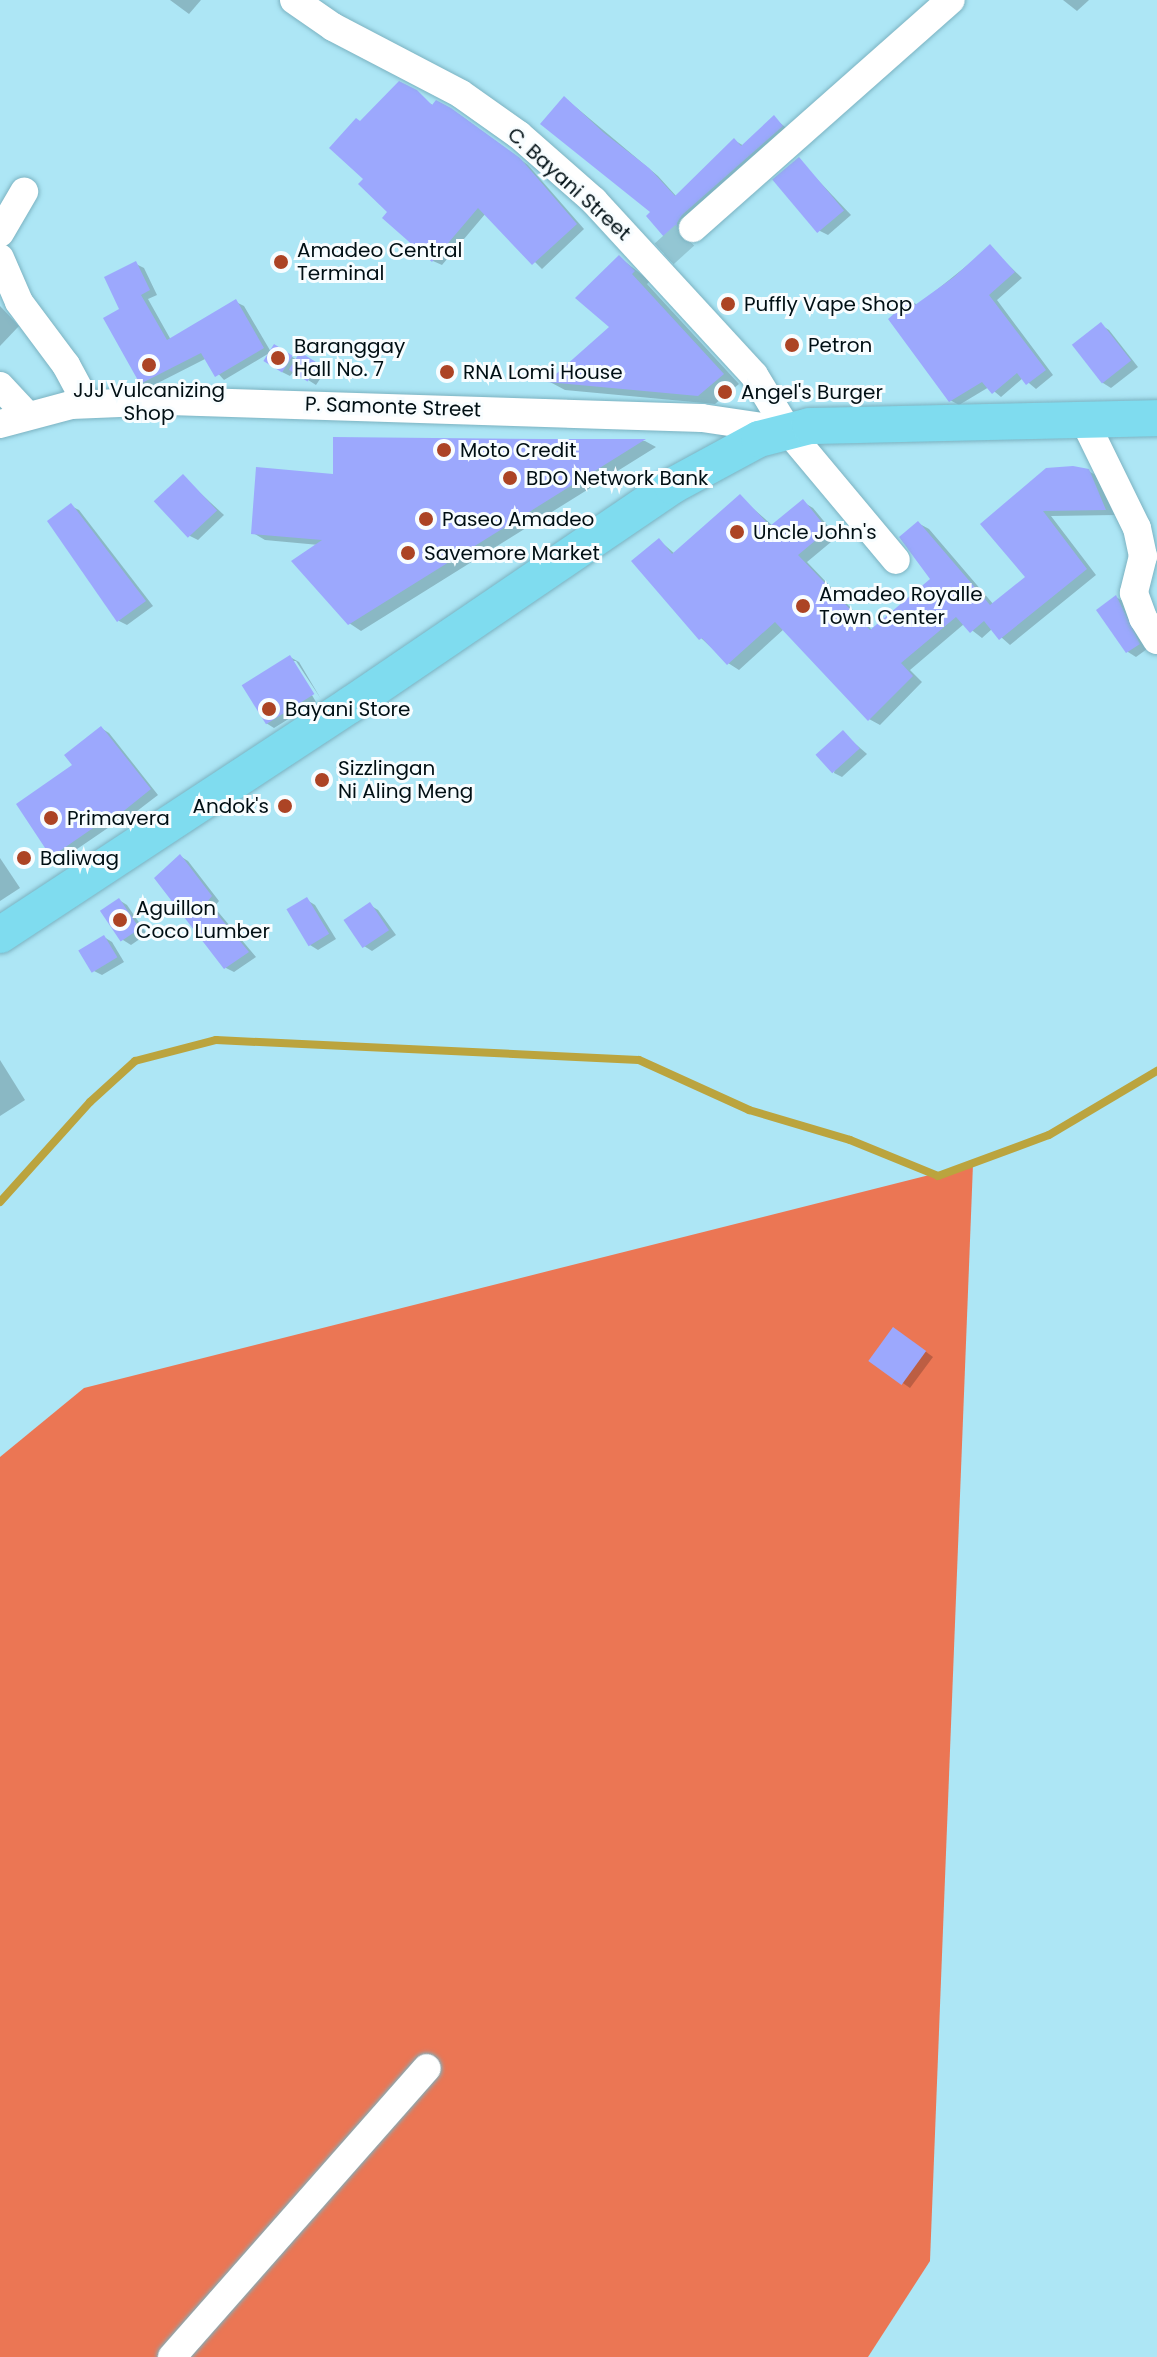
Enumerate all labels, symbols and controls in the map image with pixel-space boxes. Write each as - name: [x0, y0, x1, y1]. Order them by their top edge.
- street label: C. Bayani Street: [503, 123, 635, 245]
- place label: Amadeo Central Terminal: [297, 238, 462, 285]
- marker: Amadeo Central Terminal: [272, 253, 290, 271]
- place label: Puffly Vape Shop: [744, 292, 912, 316]
- marker: Puffly Vape Shop: [719, 295, 737, 313]
- place label: Petron: [808, 333, 872, 357]
- place label: Baranggay Hall No. 7: [294, 334, 405, 381]
- marker: Petron: [783, 336, 801, 354]
- marker: Baranggay Hall No. 7: [269, 349, 287, 367]
- marker: JJJ Vulcanizing Shop: [140, 356, 158, 374]
- place label: RNA Lomi House: [463, 360, 623, 384]
- marker: RNA Lomi House: [438, 363, 456, 381]
- place label: JJJ Vulcanizing Shop: [73, 378, 225, 425]
- place label: Angel's Burger: [741, 380, 883, 404]
- marker: Angel's Burger: [716, 383, 734, 401]
- street label: P. Samonte Street: [305, 392, 481, 422]
- place label: Moto Credit: [460, 438, 576, 462]
- marker: Moto Credit: [435, 441, 453, 459]
- place label: BDO Network Bank: [526, 466, 708, 490]
- marker: BDO Network Bank: [501, 469, 519, 487]
- place label: Paseo Amadeo: [442, 507, 594, 531]
- marker: Paseo Amadeo: [417, 510, 435, 528]
- place label: Uncle John's: [753, 520, 877, 544]
- marker: Uncle John's: [728, 523, 746, 541]
- place label: Savemore Market: [424, 541, 600, 565]
- marker: Savemore Market: [399, 544, 417, 562]
- place label: Amadeo Royalle Town Center: [819, 582, 983, 629]
- marker: Amadeo Royalle Town Center: [794, 597, 812, 615]
- place label: Bayani Store: [285, 697, 410, 721]
- marker: Bayani Store: [260, 700, 278, 718]
- place label: Sizzlingan Ni Aling Meng: [338, 756, 473, 803]
- marker: Sizzlingan Ni Aling Meng: [313, 771, 331, 789]
- place label: Andok's: [192, 794, 269, 818]
- marker: Andok's: [276, 797, 294, 815]
- place label: Primavera: [67, 806, 170, 830]
- marker: Primavera: [42, 809, 60, 827]
- place label: Baliwag: [40, 846, 119, 870]
- marker: Baliwag: [15, 849, 33, 867]
- place label: Aguillon Coco Lumber: [136, 896, 270, 943]
- marker: Aguillon Coco Lumber: [111, 911, 129, 929]

